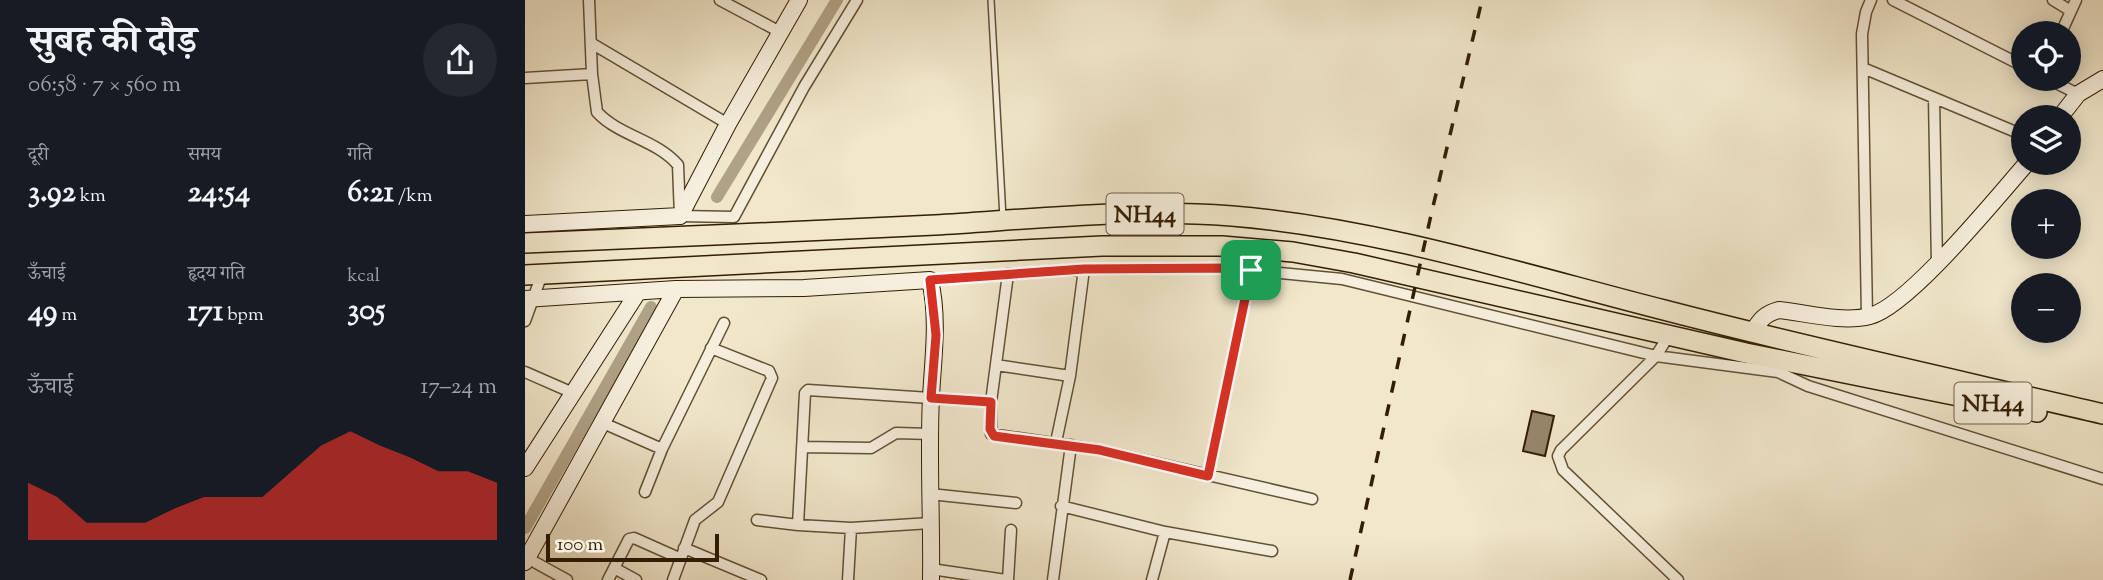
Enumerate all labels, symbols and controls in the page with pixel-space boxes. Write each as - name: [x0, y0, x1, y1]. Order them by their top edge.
- text: सुबह की दौड़: [28, 16, 197, 70]
- map controls: [2011, 21, 2081, 343]
- button: locate: [2011, 21, 2081, 91]
- button: share: [423, 23, 497, 97]
- text: 06:58 · 7 × 560 m: [28, 69, 181, 102]
- button: layers: [2011, 105, 2081, 175]
- text: दूरी: [28, 142, 49, 169]
- text: समय: [188, 142, 221, 169]
- text: गति: [347, 142, 372, 169]
- text: 3.92: [28, 172, 76, 215]
- text: 24:54: [188, 172, 250, 215]
- text: 6:21: [347, 172, 394, 215]
- text: km: [76, 183, 106, 210]
- text: /km: [394, 183, 432, 210]
- button: +: [2011, 189, 2081, 259]
- road number: NH44: [1107, 194, 1183, 234]
- pin: [1221, 240, 1281, 300]
- icon: arrive: [1232, 251, 1270, 289]
- text: ऊँचाई: [28, 261, 65, 288]
- text: हृदय गति: [188, 261, 245, 288]
- text: kcal: [347, 263, 380, 290]
- button: −: [2011, 273, 2081, 343]
- text: 305: [347, 290, 385, 333]
- text: 49: [28, 291, 57, 334]
- text: 171: [188, 291, 223, 334]
- text: m: [57, 302, 77, 329]
- text: bpm: [223, 302, 264, 329]
- text: ऊँचाई: [28, 371, 73, 404]
- text: 17–24 m: [421, 371, 497, 404]
- road number: NH44: [1955, 382, 2031, 424]
- scale bar: [546, 531, 719, 563]
- text: 100 m: [557, 532, 603, 559]

